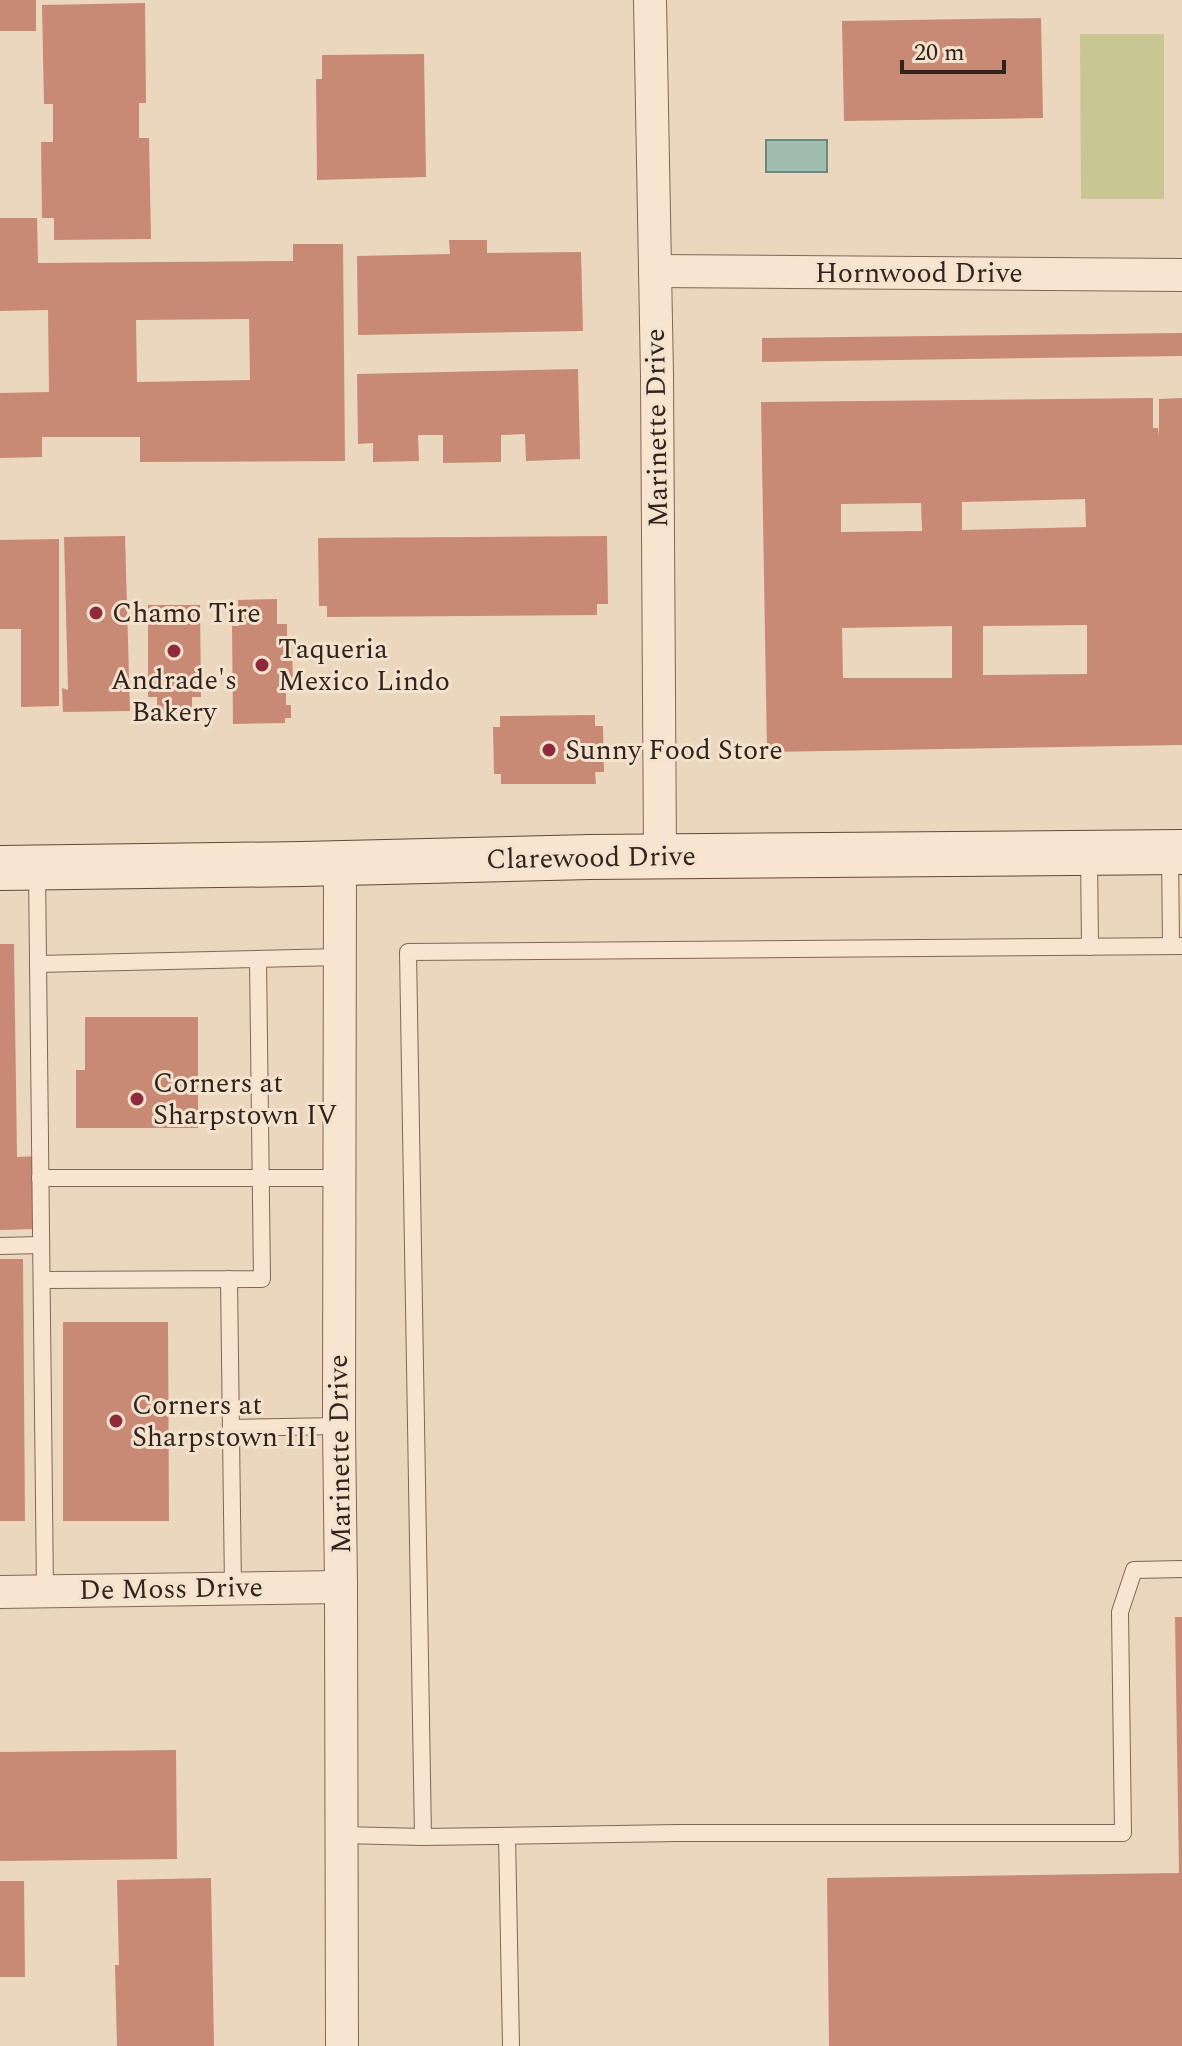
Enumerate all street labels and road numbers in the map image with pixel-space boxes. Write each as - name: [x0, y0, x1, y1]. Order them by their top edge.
- street label: Hornwood Drive: [815, 252, 1023, 295]
- street label: Marinette Drive: [634, 328, 680, 528]
- street label: Clarewood Drive: [486, 835, 696, 881]
- street label: Marinette Drive: [317, 1354, 363, 1554]
- street label: De Moss Drive: [79, 1566, 263, 1612]

